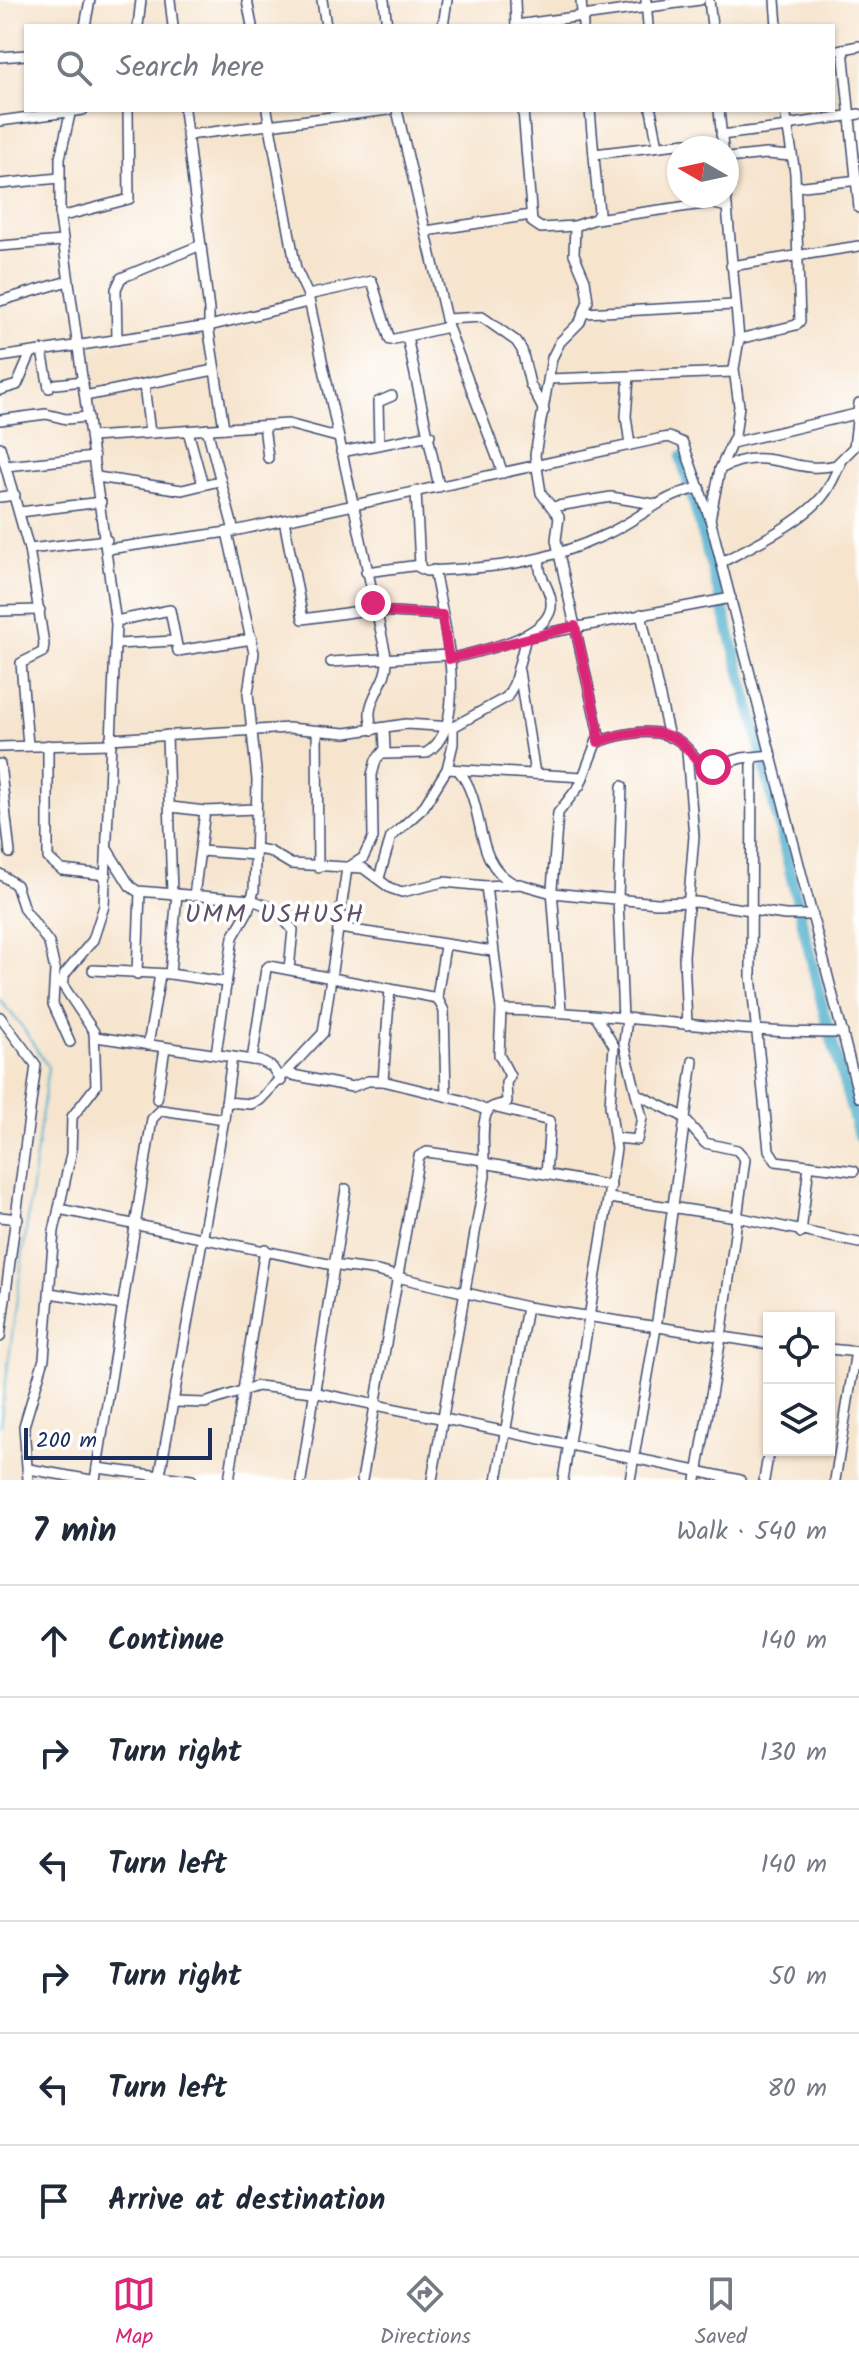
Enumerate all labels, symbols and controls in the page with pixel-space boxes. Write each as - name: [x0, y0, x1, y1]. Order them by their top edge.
- search box: [24, 24, 835, 112]
- text: Search here: [116, 44, 264, 92]
- icon: search: [52, 46, 96, 90]
- north arrow: [667, 136, 739, 208]
- route end: [355, 585, 391, 621]
- route start: [695, 749, 731, 785]
- district label: UMM USHUSH: [185, 894, 365, 936]
- map controls: [763, 1312, 835, 1456]
- button: locate: [763, 1312, 835, 1384]
- button: layers: [763, 1384, 835, 1456]
- scale bar: [24, 1424, 212, 1460]
- text: 200 m: [36, 1424, 97, 1459]
- text: 7 min: [32, 1505, 117, 1559]
- text: Walk · 540 m: [676, 1511, 827, 1553]
- text: Continue: [108, 1617, 224, 1665]
- icon: ahead: [32, 1619, 76, 1663]
- text: 140 m: [760, 1620, 827, 1662]
- text: Turn right: [108, 1729, 241, 1777]
- icon: right: [32, 1731, 76, 1775]
- text: 130 m: [760, 1732, 827, 1774]
- text: Turn left: [108, 1841, 227, 1889]
- icon: left: [32, 1843, 76, 1887]
- text: 140 m: [760, 1844, 827, 1886]
- text: Turn right: [108, 1953, 241, 2001]
- icon: right: [32, 1955, 76, 1999]
- text: 50 m: [769, 1956, 827, 1998]
- text: Turn left: [108, 2065, 227, 2113]
- icon: left: [32, 2067, 76, 2111]
- text: 80 m: [767, 2068, 827, 2110]
- text: Arrive at destination: [108, 2177, 385, 2225]
- icon: arrive: [32, 2179, 76, 2223]
- tab: Map: [112, 2272, 156, 2355]
- tab: Directions: [380, 2272, 471, 2355]
- tab: Saved: [695, 2272, 747, 2355]

